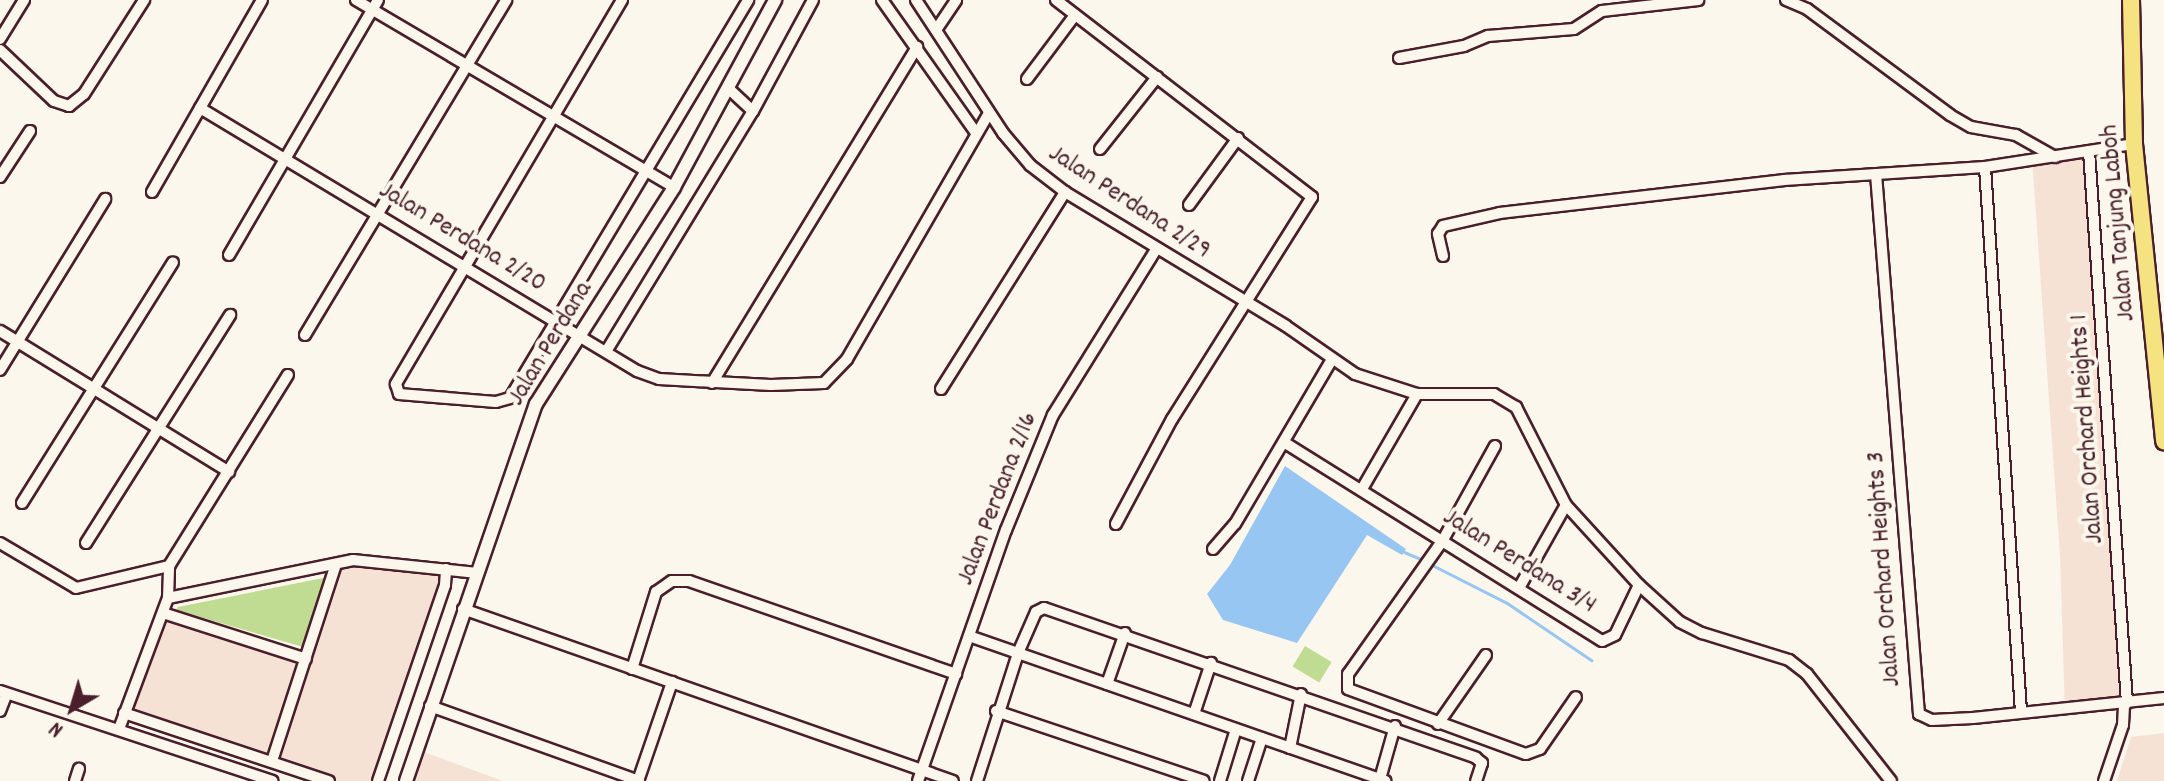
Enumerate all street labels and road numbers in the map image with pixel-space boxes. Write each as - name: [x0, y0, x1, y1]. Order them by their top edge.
- street label: Jalan Tanjung Laboh: [2095, 123, 2143, 323]
- street label: Jalan Perdana 2/29: [1042, 139, 1216, 267]
- street label: Jalan Perdana 2/20: [373, 176, 551, 300]
- street label: Jalan Perdana: [502, 276, 600, 412]
- street label: Jalan Orchard Heights 1: [2064, 313, 2112, 545]
- street label: Jalan Perdana 2/16: [951, 408, 1045, 590]
- street label: Jalan Orchard Heights 3: [1861, 450, 1909, 688]
- street label: Jalan Perdana 3/4: [1436, 502, 1602, 622]

